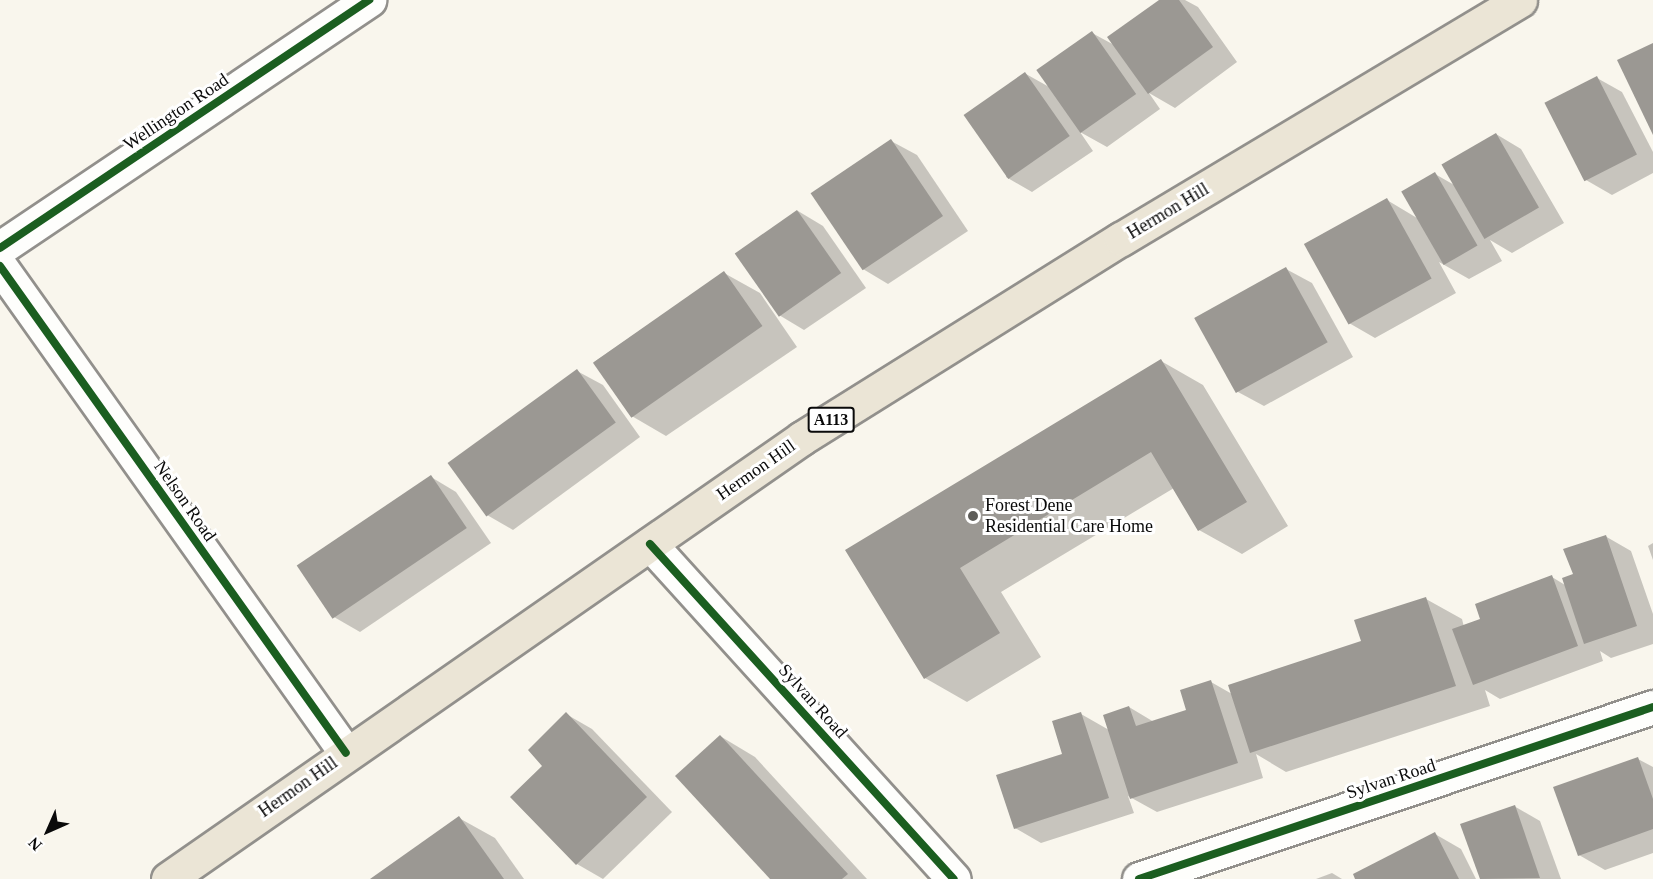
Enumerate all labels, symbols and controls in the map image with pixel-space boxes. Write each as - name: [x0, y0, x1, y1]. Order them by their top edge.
- street label: Wellington Road: [119, 69, 233, 155]
- street label: Hermon Hill: [1123, 178, 1213, 244]
- road number: A113: [807, 407, 855, 433]
- street label: Hermon Hill: [712, 435, 800, 505]
- street label: Nelson Road: [149, 457, 221, 545]
- place label: Forest Dene Residential Care Home: [985, 495, 1153, 538]
- marker: Forest Dene Residential Care Home: [966, 509, 980, 523]
- street label: Sylvan Road: [774, 659, 852, 743]
- street label: Hermon Hill: [254, 752, 342, 822]
- street label: Sylvan Road: [1344, 754, 1438, 804]
- north arrow: [18, 801, 78, 861]
- text: N: [25, 834, 45, 854]

